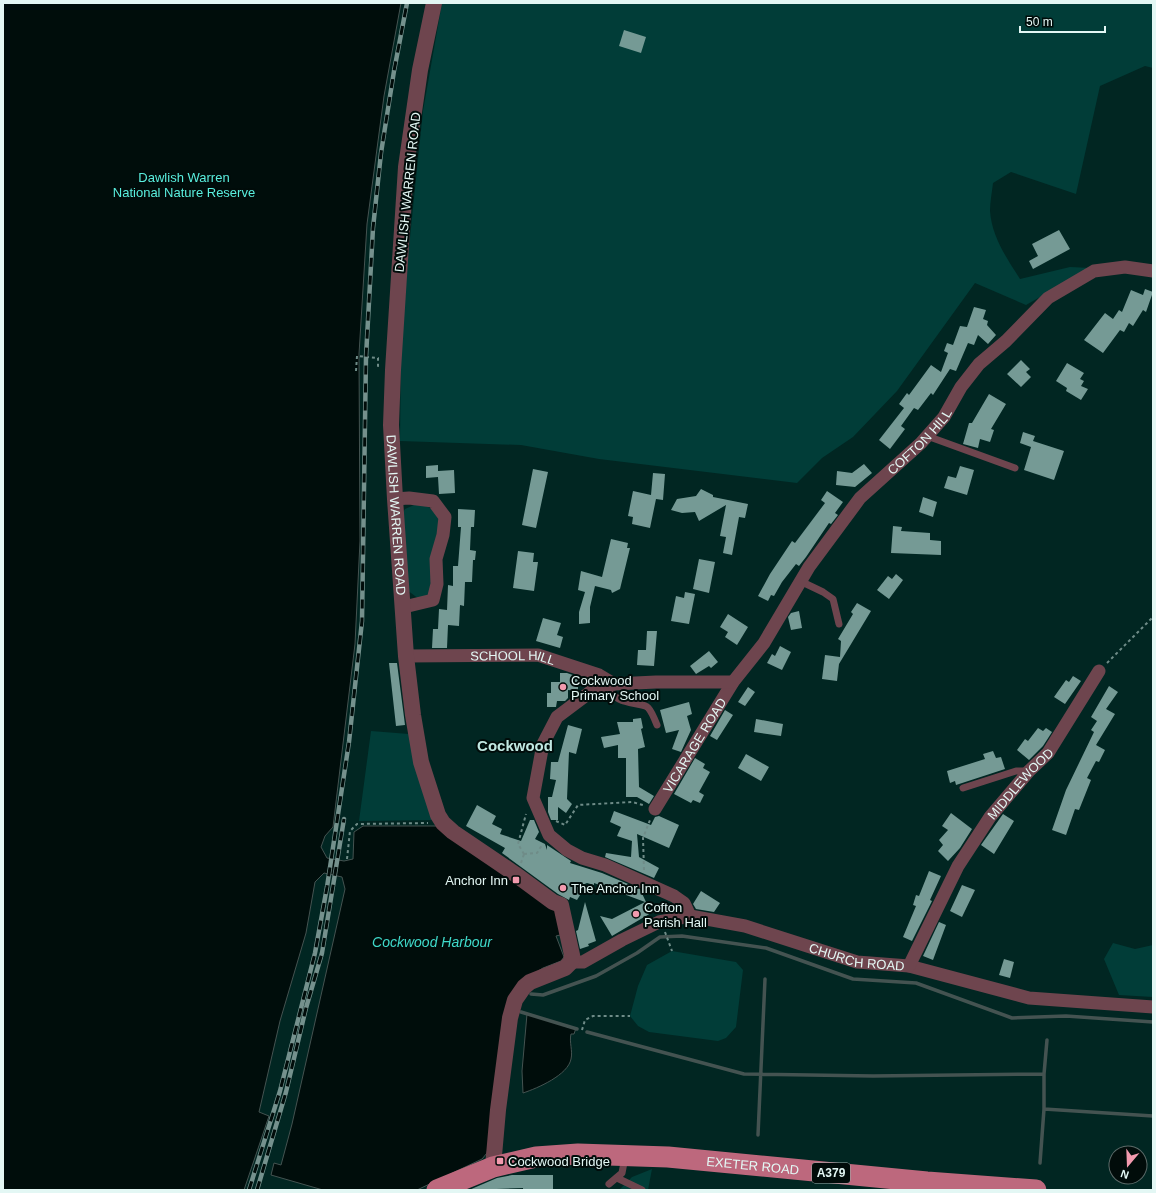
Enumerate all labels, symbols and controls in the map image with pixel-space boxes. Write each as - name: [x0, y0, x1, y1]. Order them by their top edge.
- scale bar: [1020, 8, 1105, 34]
- text: 50 m: [1026, 15, 1053, 29]
- street label: DAWLISH WARREN ROAD: [392, 111, 423, 273]
- park label: Dawlish Warren National Nature Reserve: [113, 170, 255, 200]
- street label: COFTON HILL: [884, 407, 955, 478]
- street label: DAWLISH WARREN ROAD: [384, 434, 409, 596]
- street label: SCHOOL HILL: [470, 648, 557, 668]
- place label: Cockwood Primary School: [571, 673, 659, 703]
- marker: Cockwood Primary School: [558, 682, 568, 692]
- street label: VICARAGE ROAD: [660, 695, 729, 795]
- district label: Cockwood: [477, 737, 553, 754]
- street label: MIDDLEWOOD: [984, 745, 1057, 822]
- place label: Anchor Inn: [445, 873, 508, 888]
- marker: Anchor Inn: [511, 875, 521, 885]
- place label: The Anchor Inn: [571, 881, 659, 896]
- marker: The Anchor Inn: [558, 883, 568, 893]
- place label: Cofton Parish Hall: [644, 900, 707, 930]
- marker: Cofton Parish Hall: [631, 909, 641, 919]
- water label: Cockwood Harbour: [372, 934, 493, 950]
- street label: CHURCH ROAD: [807, 940, 905, 974]
- north arrow: [1108, 1145, 1148, 1185]
- place label: Cockwood Bridge: [508, 1154, 610, 1169]
- street label: EXETER ROAD: [706, 1154, 800, 1178]
- marker: Cockwood Bridge: [495, 1156, 505, 1166]
- road number: A379: [812, 1163, 850, 1183]
- text: N: [1119, 1167, 1130, 1181]

